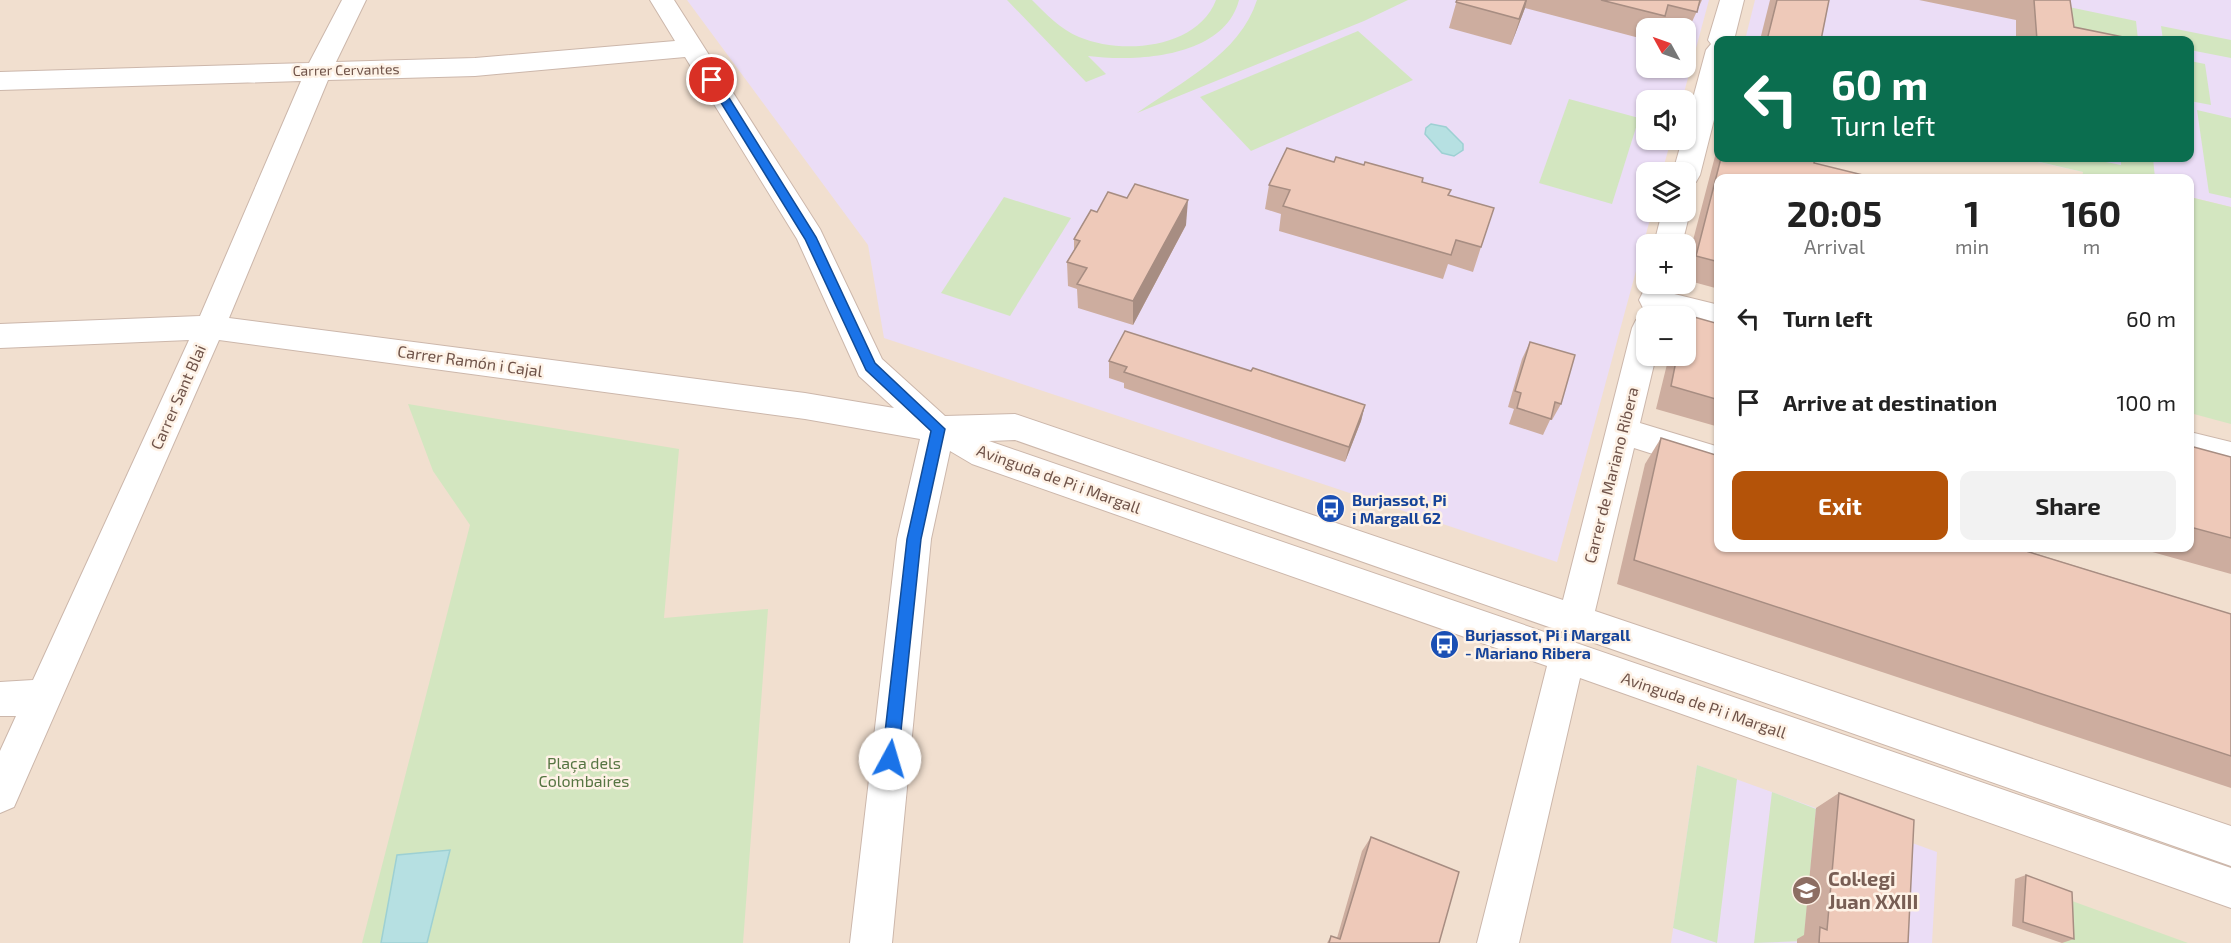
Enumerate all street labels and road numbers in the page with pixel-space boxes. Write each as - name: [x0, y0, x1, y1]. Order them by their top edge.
- street label: Carrer Cervantes: [292, 60, 400, 79]
- street label: Carrer Sant Blai: [146, 341, 209, 452]
- street label: Carrer Ramón i Cajal: [396, 341, 544, 381]
- street label: Carrer de Mariano Ribera: [1579, 385, 1642, 565]
- street label: Avinguda de Pi i Margall: [975, 440, 1144, 517]
- street label: Avinguda de Pi i Margall: [1619, 667, 1789, 742]

